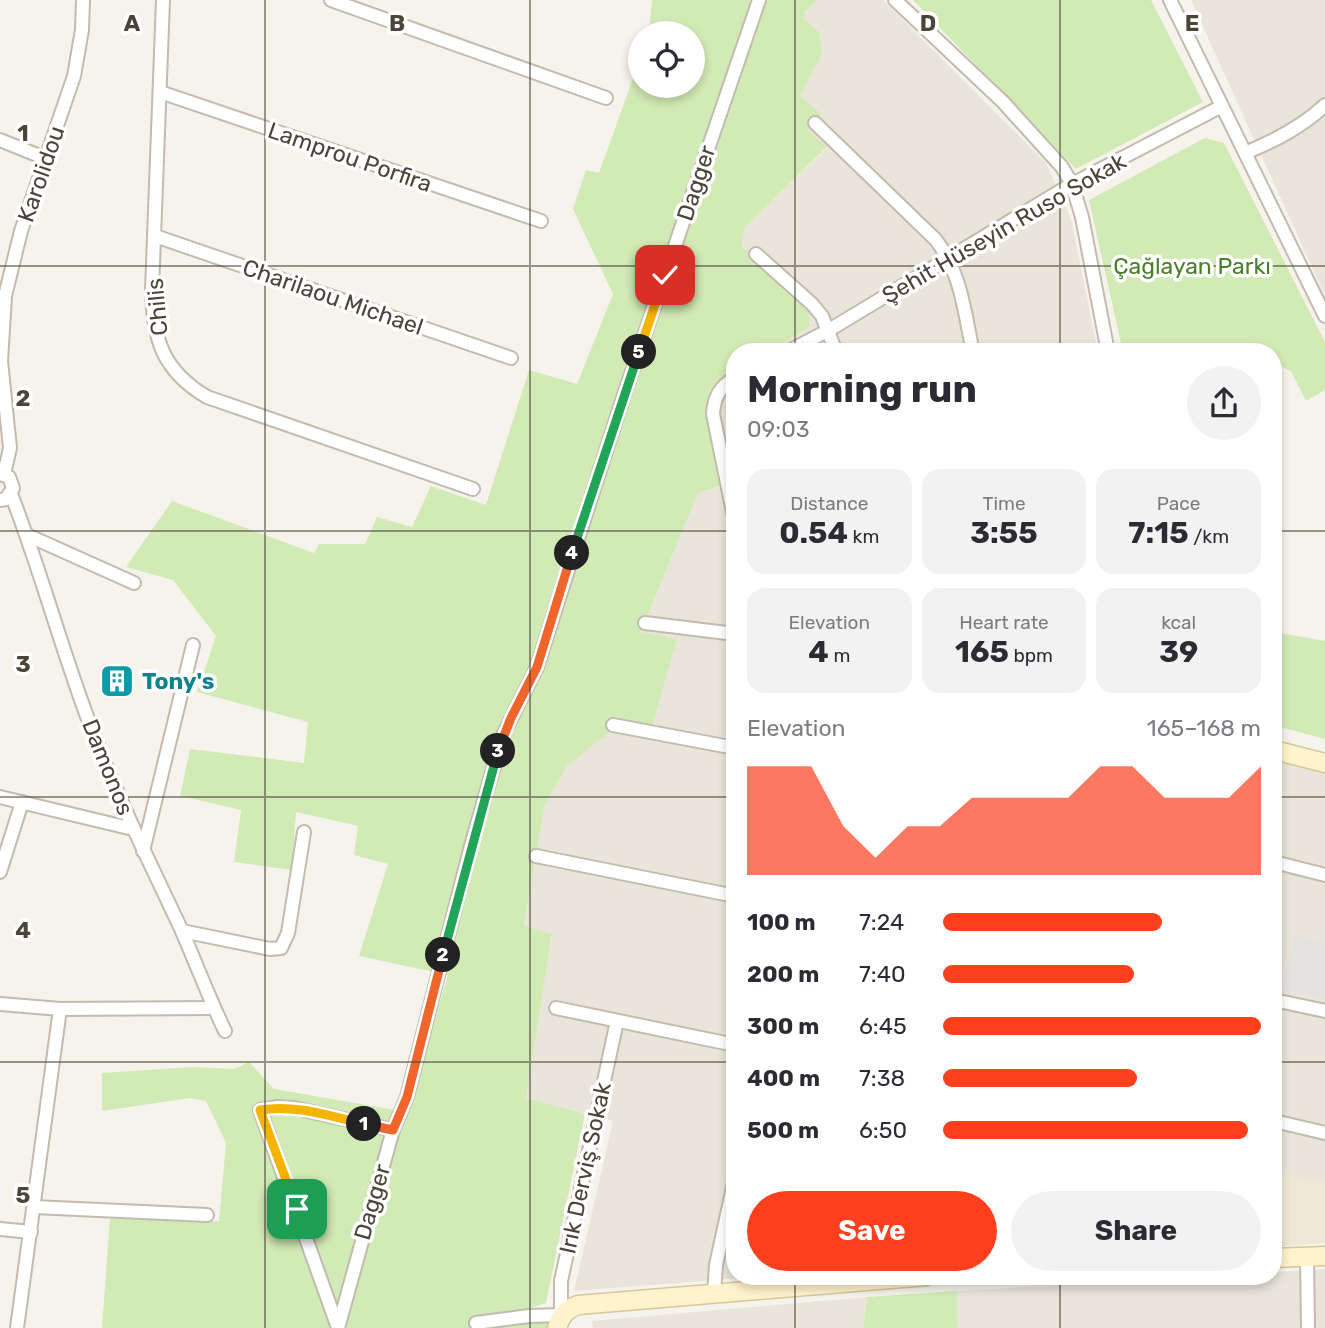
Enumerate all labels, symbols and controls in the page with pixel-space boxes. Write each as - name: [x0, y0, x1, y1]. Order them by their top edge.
- text: A: [124, 9, 141, 37]
- text: B: [389, 9, 405, 37]
- text: D: [920, 9, 936, 37]
- text: E: [1185, 9, 1199, 37]
- map controls: [628, 21, 705, 98]
- button: locate: [628, 21, 705, 98]
- street label: Lamprou Porfira: [264, 116, 436, 198]
- text: 1: [17, 119, 29, 147]
- street label: Karolidou: [11, 122, 71, 226]
- street label: Dagger: [671, 142, 721, 224]
- street label: Şehit Hüseyin Ruso Sokak: [877, 147, 1131, 309]
- pin: [635, 245, 695, 305]
- park label: Çağlayan Parkı: [1113, 252, 1271, 280]
- street label: Charilaou Michael: [239, 253, 427, 341]
- icon: check: [646, 256, 684, 294]
- street label: Chilis: [141, 277, 173, 337]
- pin: 5: [622, 334, 656, 370]
- text: 5: [632, 340, 645, 363]
- text: Morning run: [747, 366, 977, 412]
- button: share: [1187, 366, 1261, 440]
- text: 2: [16, 384, 30, 412]
- text: 09:03: [747, 415, 810, 443]
- text: Distance: [790, 492, 868, 515]
- text: Time: [982, 492, 1026, 515]
- text: Pace: [1157, 492, 1200, 515]
- text: 0.54: [779, 515, 848, 551]
- text: 3:55: [970, 515, 1038, 551]
- text: 7:15: [1128, 515, 1189, 551]
- text: km: [848, 525, 879, 548]
- text: /km: [1189, 525, 1229, 548]
- pin: 4: [554, 536, 590, 570]
- text: 4: [565, 541, 578, 564]
- text: Elevation: [789, 611, 870, 634]
- text: Heart rate: [959, 611, 1049, 634]
- text: kcal: [1161, 611, 1196, 634]
- text: 4: [808, 634, 829, 670]
- text: 165: [955, 634, 1009, 670]
- text: 39: [1159, 634, 1198, 670]
- text: m: [829, 644, 850, 667]
- text: bpm: [1009, 644, 1053, 667]
- text: 3: [15, 650, 31, 678]
- building icon: Tony's: [98, 662, 136, 700]
- place label: Tony's: [142, 667, 215, 695]
- text: Elevation: [747, 714, 846, 742]
- text: 165–168 m: [1147, 714, 1261, 742]
- street label: Damonos: [76, 715, 140, 819]
- pin: 3: [480, 734, 516, 768]
- text: 3: [491, 739, 504, 762]
- text: 100 m: [747, 908, 816, 936]
- text: 7:24: [859, 908, 904, 936]
- text: 4: [15, 916, 31, 944]
- pin: 2: [426, 937, 460, 972]
- text: 2: [436, 943, 449, 966]
- text: 200 m: [747, 960, 819, 988]
- text: 7:40: [859, 960, 906, 988]
- text: 300 m: [747, 1012, 819, 1040]
- text: 6:45: [859, 1012, 907, 1040]
- text: 400 m: [747, 1064, 820, 1092]
- text: 7:38: [859, 1064, 905, 1092]
- street label: Irık Derviş Sokak: [553, 1080, 617, 1256]
- pin: 1: [346, 1106, 382, 1142]
- text: 1: [359, 1112, 368, 1135]
- text: 500 m: [747, 1116, 819, 1144]
- text: 6:50: [859, 1116, 907, 1144]
- street label: Dagger: [348, 1161, 396, 1243]
- pin: [267, 1179, 327, 1239]
- text: 5: [16, 1181, 31, 1209]
- icon: arrive: [278, 1190, 316, 1228]
- button: Save: [747, 1191, 997, 1271]
- button: Share: [1011, 1191, 1261, 1271]

